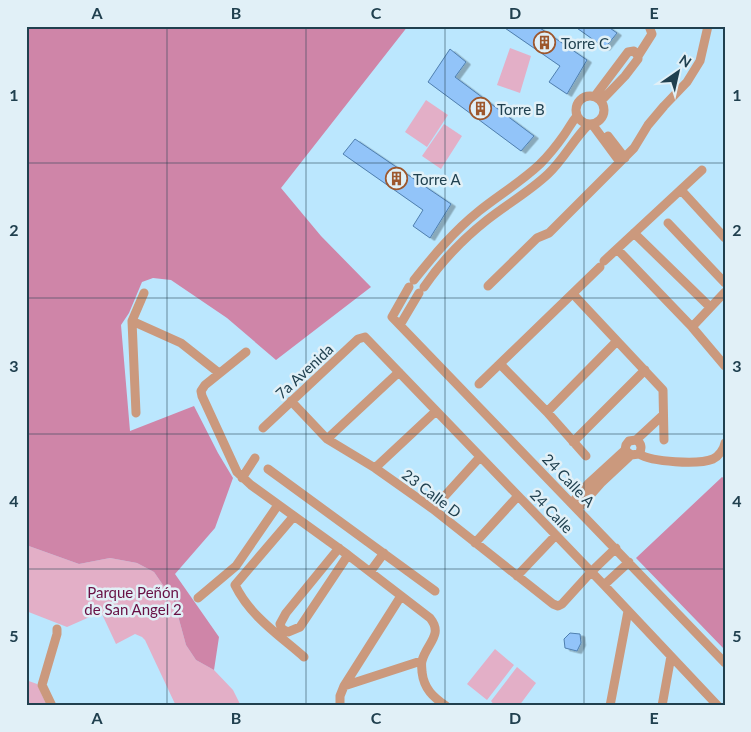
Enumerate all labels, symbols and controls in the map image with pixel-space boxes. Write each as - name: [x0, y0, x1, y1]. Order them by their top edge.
- text: A: [90, 3, 103, 22]
- text: B: [231, 3, 241, 22]
- text: C: [371, 3, 382, 22]
- text: D: [509, 3, 521, 22]
- text: E: [649, 3, 659, 22]
- building icon: Torre C: [533, 31, 557, 55]
- place label: Torre C: [561, 34, 609, 52]
- north arrow: [654, 48, 704, 98]
- text: N: [676, 51, 695, 71]
- text: 1: [9, 85, 19, 104]
- text: 1: [732, 85, 742, 104]
- building icon: Torre B: [469, 97, 493, 121]
- place label: Torre B: [497, 100, 545, 118]
- building icon: Torre A: [385, 167, 409, 191]
- place label: Torre A: [413, 170, 461, 188]
- text: 2: [9, 220, 19, 239]
- text: 2: [732, 220, 742, 239]
- street label: 7a Avenida: [271, 340, 337, 402]
- text: 3: [9, 356, 19, 375]
- text: 3: [732, 356, 742, 375]
- street label: 24 Calle A: [539, 449, 599, 511]
- street label: 23 Calle D: [399, 465, 465, 521]
- street label: 24 Calle: [527, 485, 577, 537]
- text: 4: [9, 491, 19, 510]
- text: 4: [732, 491, 742, 510]
- park label: Parque Peñón de San Angel 2: [84, 583, 182, 618]
- text: 5: [9, 626, 19, 645]
- text: 5: [732, 626, 742, 645]
- text: A: [90, 708, 103, 727]
- text: B: [231, 708, 241, 727]
- text: C: [371, 708, 382, 727]
- text: D: [509, 708, 521, 727]
- text: E: [649, 708, 659, 727]

